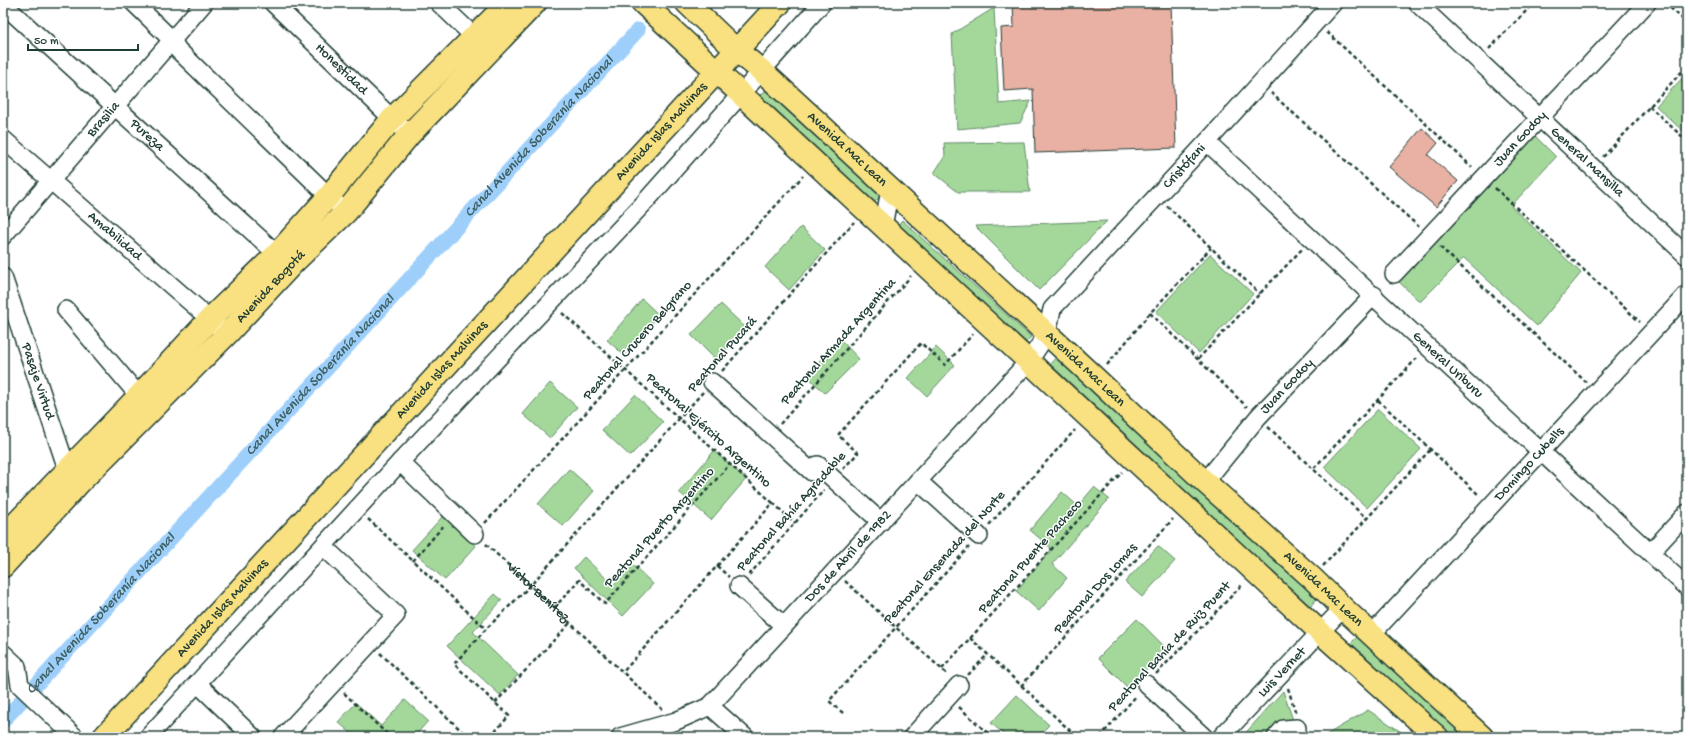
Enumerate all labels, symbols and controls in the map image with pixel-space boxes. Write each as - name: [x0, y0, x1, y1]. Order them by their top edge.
- scale bar: [28, 26, 138, 52]
- text: 50 m: [34, 35, 59, 49]
- street label: Honestidad: [311, 40, 373, 100]
- water label: Canal Avenida Soberanía Nacional: [461, 52, 619, 221]
- street label: Avenida Islas Malvinas: [612, 78, 712, 184]
- street label: Brasilia: [83, 97, 125, 142]
- street label: Juan Godoy: [1490, 107, 1551, 170]
- street label: Avenida Mac Lean: [803, 108, 891, 191]
- street label: Pureza: [126, 115, 169, 156]
- street label: General Mansilla: [1546, 123, 1629, 202]
- street label: Cristófani: [1159, 140, 1210, 192]
- street label: Amabilidad: [84, 208, 147, 266]
- street label: Avenida Bogotá: [233, 246, 310, 327]
- street label: Peatonal Armada Argentina: [777, 274, 901, 410]
- street label: Peatonal Crucero Belgrano: [579, 278, 696, 405]
- water label: Canal Avenida Soberanía Nacional: [242, 290, 400, 460]
- street label: Peatonal Pucará: [684, 313, 762, 397]
- street label: Avenida Islas Malvinas: [392, 316, 492, 423]
- street label: Avenida Mac Lean: [1042, 328, 1129, 411]
- street label: General Uriburu: [1408, 328, 1487, 402]
- street label: Pasaje Virtud: [17, 340, 59, 423]
- street label: Juan Godoy: [1257, 355, 1317, 418]
- street label: Peatonal Ejército Argentino: [641, 369, 774, 492]
- street label: Domingo Cubells: [1490, 423, 1568, 505]
- street label: Peatonal Bahía Agradable: [733, 448, 851, 576]
- street label: Peatonal Puerto Argentino: [600, 464, 719, 593]
- street label: Peatonal Ensenada del Norte: [880, 487, 1010, 629]
- street label: Peatonal Puente Pacheco: [975, 496, 1087, 618]
- street label: Dos de Abril de 1982: [801, 507, 895, 607]
- water label: Canal Avenida Soberanía Nacional: [23, 529, 181, 699]
- street label: Peatonal Dos Lomas: [1050, 539, 1142, 639]
- street label: Avenida Mac Lean: [1280, 548, 1367, 631]
- street label: Avenida Islas Malvinas: [173, 555, 273, 661]
- street label: Víctor Benítez: [502, 558, 573, 627]
- street label: Peatonal Bahía de Ruiz Puent: [1104, 577, 1236, 716]
- street label: Luis Vernet: [1254, 643, 1311, 701]

